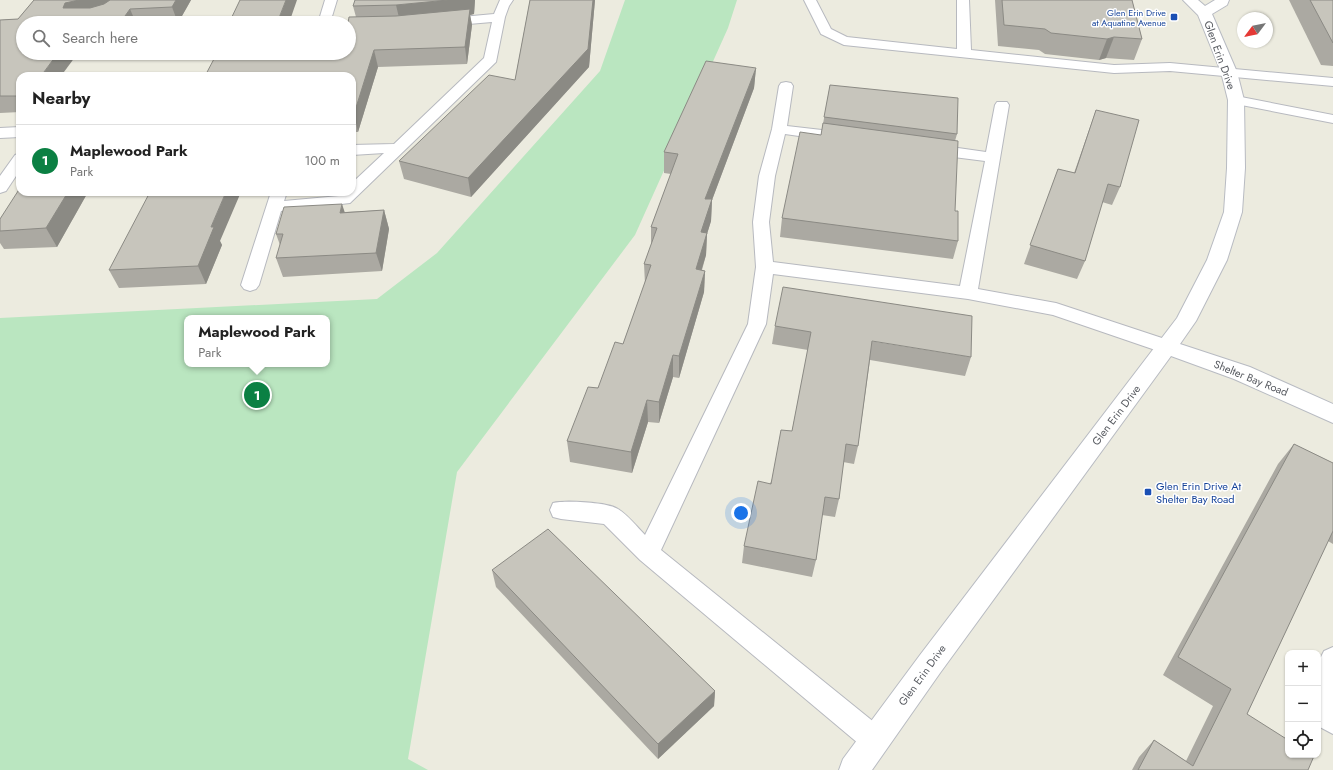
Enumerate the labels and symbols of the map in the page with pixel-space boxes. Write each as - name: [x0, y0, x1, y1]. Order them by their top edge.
- place label: Glen Erin Drive at Aquatine Avenue: [1092, 6, 1166, 29]
- marker: Glen Erin Drive at Aquatine Avenue: [1169, 12, 1179, 22]
- north arrow: [1237, 12, 1273, 48]
- street label: Glen Erin Drive: [1200, 18, 1240, 92]
- street label: Shelter Bay Road: [1212, 356, 1290, 400]
- pin: 1: [244, 380, 270, 410]
- street label: Glen Erin Drive: [1088, 381, 1144, 449]
- place label: Glen Erin Drive At Shelter Bay Road: [1156, 478, 1242, 507]
- marker: Glen Erin Drive At Shelter Bay Road: [1143, 487, 1153, 497]
- your location: [731, 503, 751, 523]
- street label: Glen Erin Drive: [894, 641, 950, 709]

